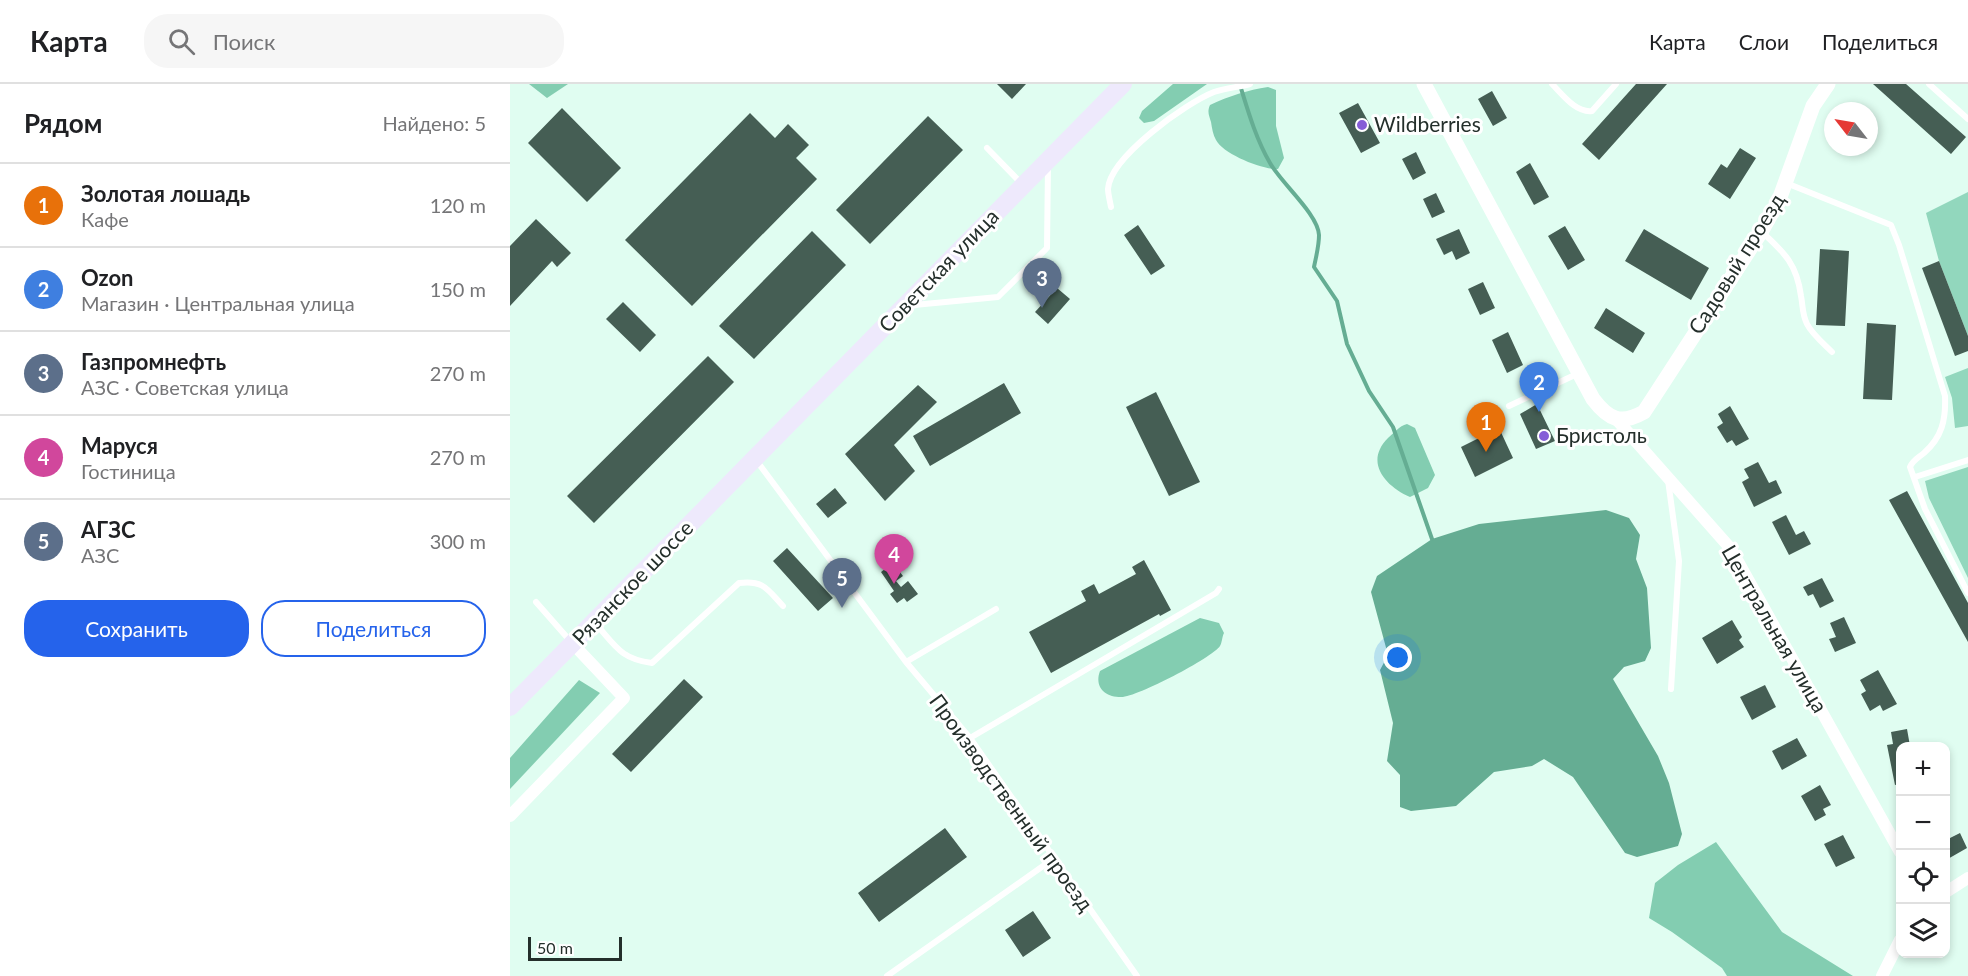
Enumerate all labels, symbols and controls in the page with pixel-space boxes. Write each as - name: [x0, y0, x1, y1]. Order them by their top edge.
- search box: [144, 14, 564, 68]
- text: Карта: [30, 24, 108, 58]
- icon: search: [165, 25, 198, 58]
- text: Поиск: [213, 28, 276, 55]
- text: Карта: [1649, 29, 1706, 54]
- text: Слои: [1739, 29, 1789, 54]
- text: Поделиться: [1822, 29, 1938, 54]
- north arrow: [1824, 102, 1878, 156]
- text: Рядом: [24, 107, 102, 139]
- text: Найдено: 5: [383, 111, 486, 135]
- place label: Wildberries: [1374, 111, 1481, 136]
- marker: Wildberries: [1355, 118, 1369, 132]
- text: Золотая лошадь: [81, 180, 250, 207]
- street label: Садовый проезд: [1682, 188, 1789, 338]
- text: 1: [38, 193, 49, 217]
- text: 120 m: [430, 193, 486, 217]
- street label: Советская улица: [873, 203, 1003, 337]
- text: Кафе: [81, 207, 129, 231]
- pin: 3: [1022, 258, 1062, 308]
- text: Ozon: [81, 264, 134, 291]
- text: 2: [38, 277, 49, 301]
- text: 150 m: [430, 277, 486, 301]
- text: Магазин · Центральная улица: [81, 291, 355, 315]
- text: Газпромнефть: [81, 348, 226, 375]
- text: 3: [38, 361, 49, 385]
- text: 270 m: [430, 361, 486, 385]
- pin: 2: [1520, 362, 1558, 412]
- text: АЗС · Советская улица: [81, 375, 289, 399]
- pin: 1: [1466, 402, 1506, 452]
- place label: Бристоль: [1556, 422, 1647, 447]
- marker: Бристоль: [1537, 429, 1551, 443]
- text: Маруся: [81, 432, 158, 459]
- text: 4: [38, 445, 49, 469]
- text: 270 m: [430, 445, 486, 469]
- text: Гостиница: [81, 459, 176, 483]
- street label: Рязанское шоссе: [566, 515, 697, 649]
- text: АГЗС: [81, 516, 135, 543]
- text: 5: [38, 529, 49, 553]
- text: 300 m: [430, 529, 486, 553]
- pin: 4: [874, 534, 914, 584]
- street label: Центральная улица: [1717, 540, 1833, 716]
- text: АЗС: [81, 543, 119, 567]
- pin: 5: [822, 558, 862, 608]
- button: Сохранить: [24, 600, 249, 657]
- button: Поделиться: [261, 600, 486, 657]
- your location: [1383, 643, 1412, 672]
- street label: Производственный проезд: [925, 689, 1099, 916]
- map controls: [1896, 742, 1950, 958]
- button: +: [1896, 742, 1950, 796]
- button: −: [1896, 796, 1950, 850]
- button: locate: [1896, 850, 1950, 904]
- button: layers: [1896, 904, 1950, 958]
- scale bar: [528, 934, 622, 962]
- text: 50 m: [537, 938, 573, 957]

